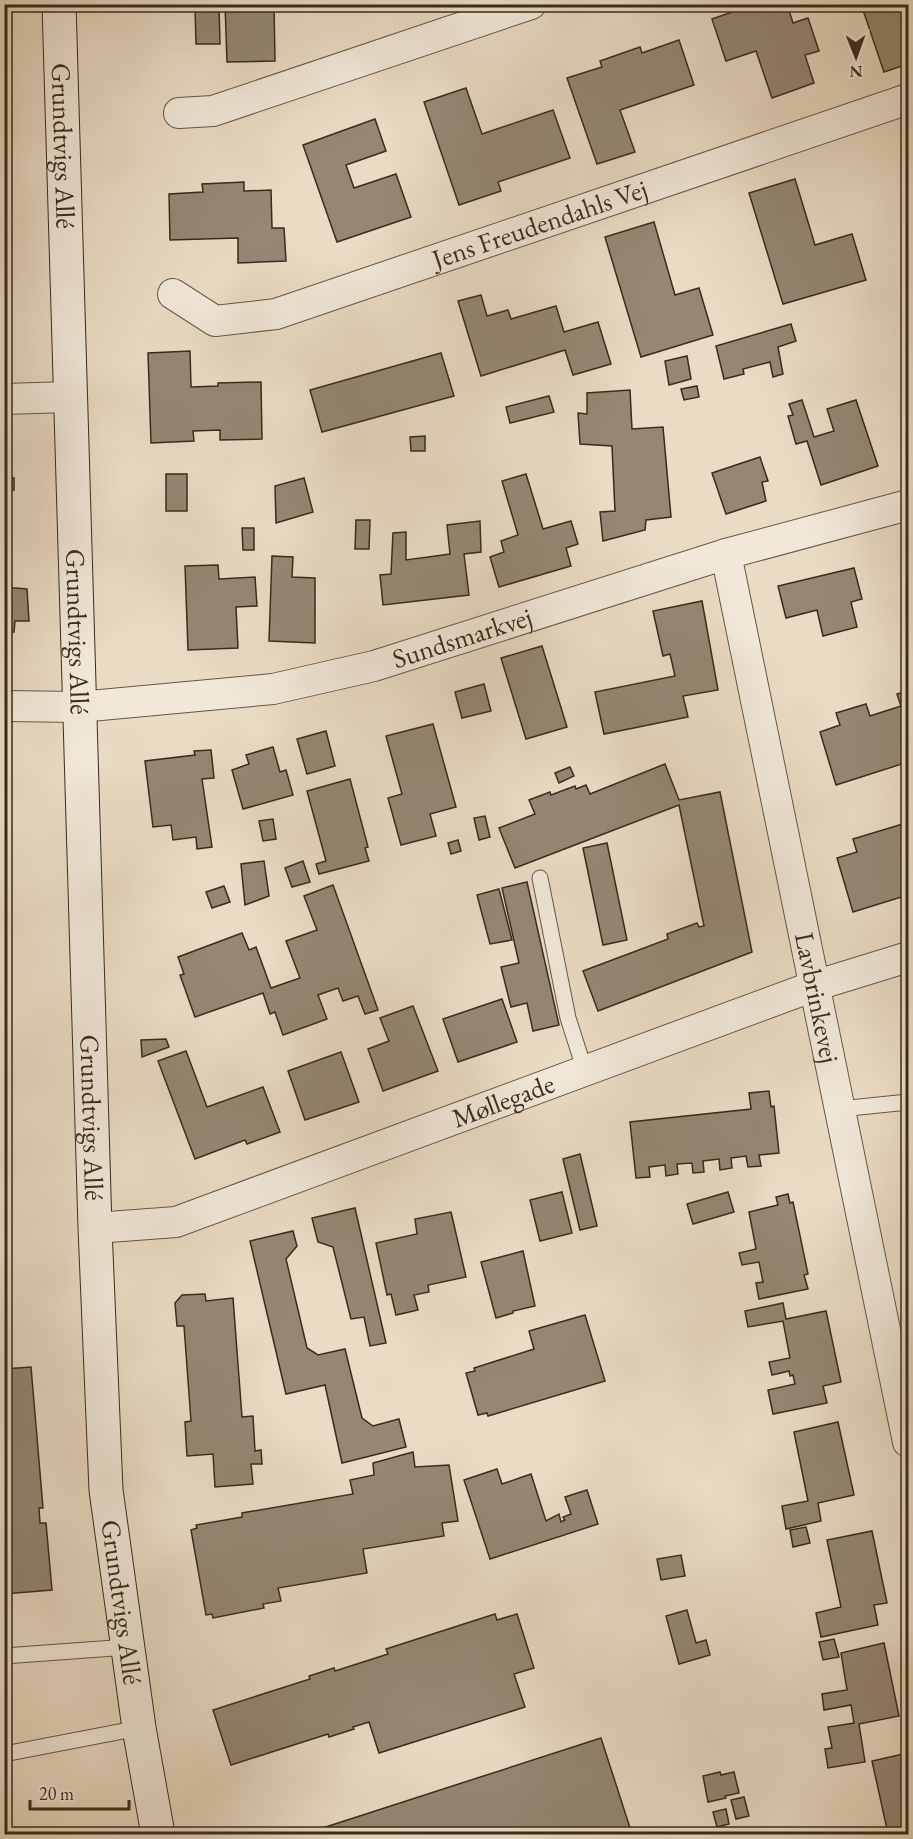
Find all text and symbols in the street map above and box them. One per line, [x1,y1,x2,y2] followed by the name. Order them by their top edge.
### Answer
[826,27,886,87] north arrow
[850,61,863,82] text: N
[44,62,84,229] street label: Grundtvigs Allé
[425,171,652,277] street label: Jens Freudendahls Vej
[58,548,98,715] street label: Grundtvigs Allé
[388,599,536,676] street label: Sundsmarkvej
[787,929,848,1066] street label: Lavbrinkevej
[72,1034,112,1201] street label: Grundtvigs Allé
[447,1066,559,1135] street label: Møllegade
[93,1518,151,1687] street label: Grundtvigs Allé
[30,1773,129,1811] scale bar
[39,1782,74,1805] text: 20 m

